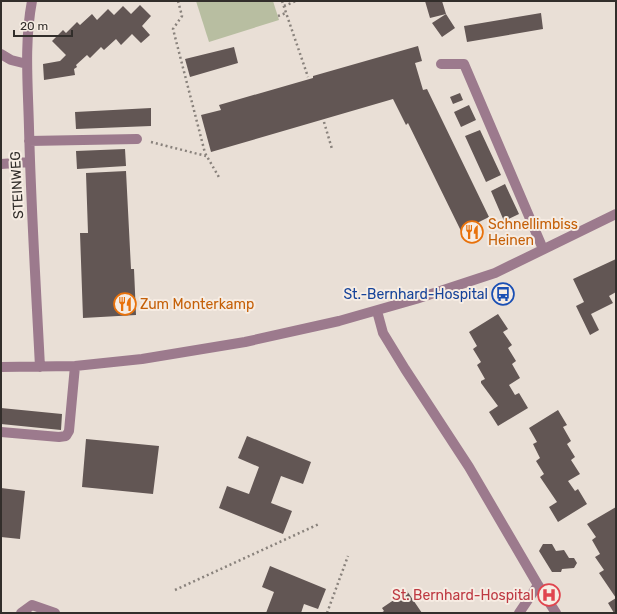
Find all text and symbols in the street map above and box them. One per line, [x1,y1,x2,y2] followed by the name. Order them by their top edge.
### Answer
[14,12,72,38] scale bar
[20,19,48,33] text: 20 m
[7,151,27,219] street label: STEINWEG
[488,216,578,249] place label: Schnellimbiss Heinen
[459,219,485,245] restaurant icon: Schnellimbiss Heinen
[490,281,516,307] bus stop icon: St.-Bernhard-Hospital
[343,286,488,303] place label: St.-Bernhard-Hospital
[112,291,138,317] restaurant icon: Zum Monterkamp
[140,296,254,313] place label: Zum Monterkamp
[536,582,562,608] hospital icon: St. Bernhard-Hospital
[392,587,534,604] place label: St. Bernhard-Hospital

